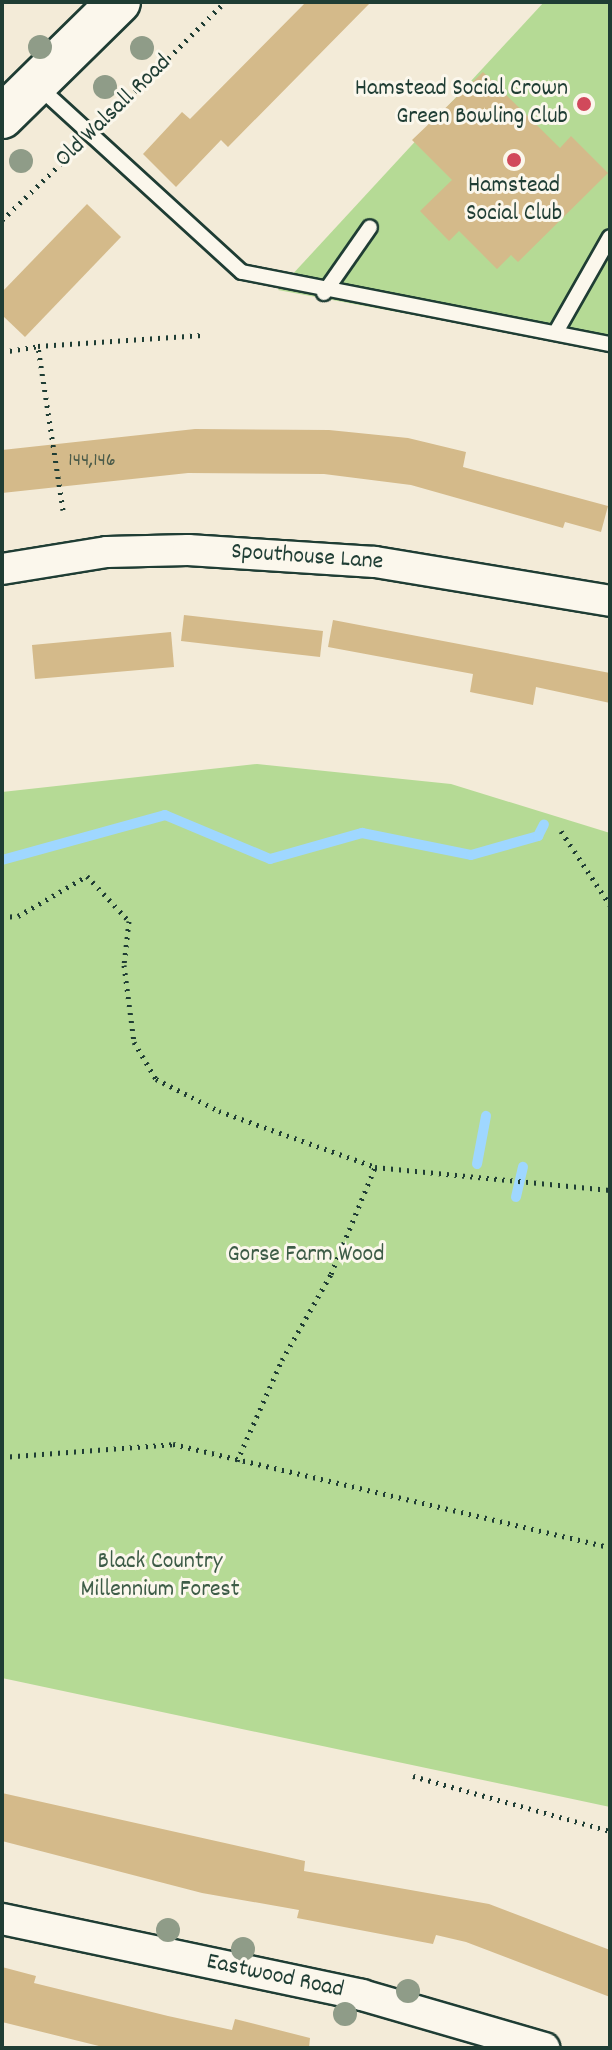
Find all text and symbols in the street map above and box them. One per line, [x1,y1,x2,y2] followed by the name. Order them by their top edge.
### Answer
[50,49,178,175] street label: Old Walsall Road
[355,76,568,132] place label: Hamstead Social Crown Green Bowling Club
[575,95,593,113] marker: Hamstead Social Crown Green Bowling Club
[505,151,523,169] marker: Hamstead Social Club
[466,173,562,229] place label: Hamstead Social Club
[68,449,116,473] house number: 144,146
[230,538,384,578] street label: Spouthouse Lane
[227,1242,385,1270] park label: Gorse Farm Wood
[80,1549,240,1605] park label: Black Country Millennium Forest
[204,1948,346,2006] street label: Eastwood Road

